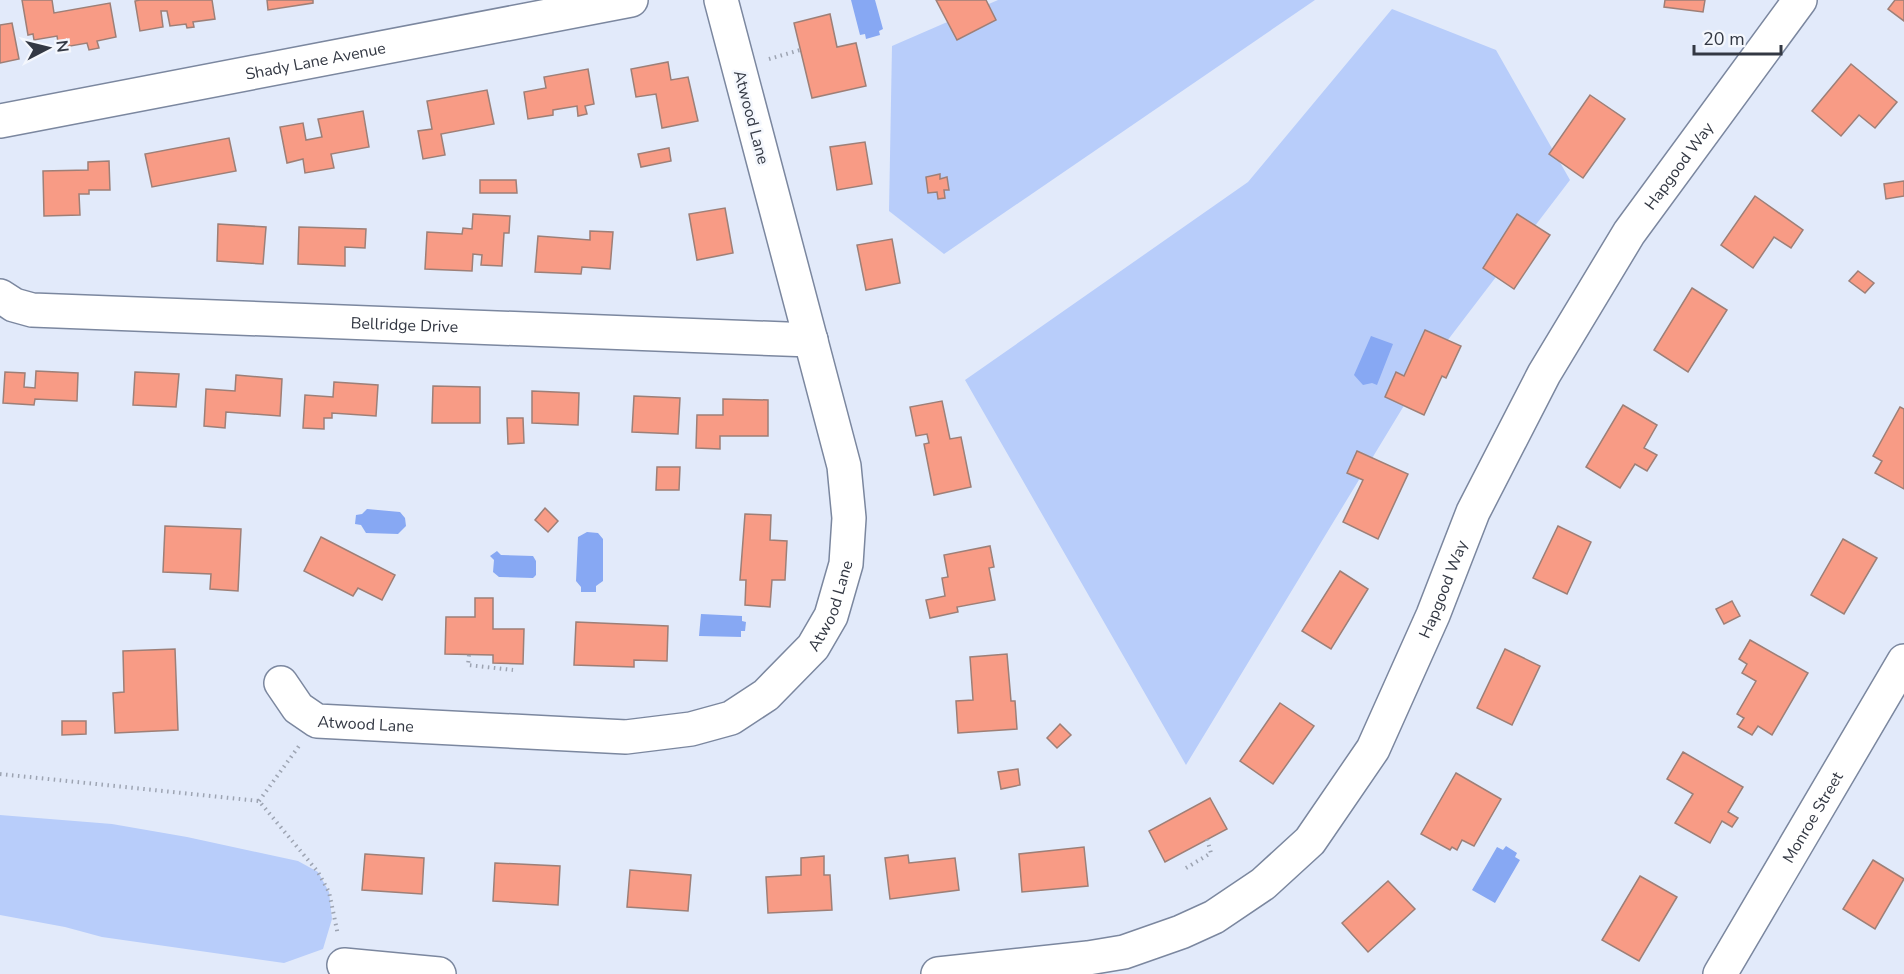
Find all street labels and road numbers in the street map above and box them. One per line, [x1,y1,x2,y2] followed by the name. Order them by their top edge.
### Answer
[243,37,387,86] street label: Shady Lane Avenue
[728,68,774,167] street label: Atwood Lane
[1640,117,1719,215] street label: Hapgood Way
[350,312,459,338] street label: Bellridge Drive
[1414,536,1473,642] street label: Hapgood Way
[803,558,859,656] street label: Atwood Lane
[317,711,414,738] street label: Atwood Lane
[1778,767,1849,867] street label: Monroe Street

